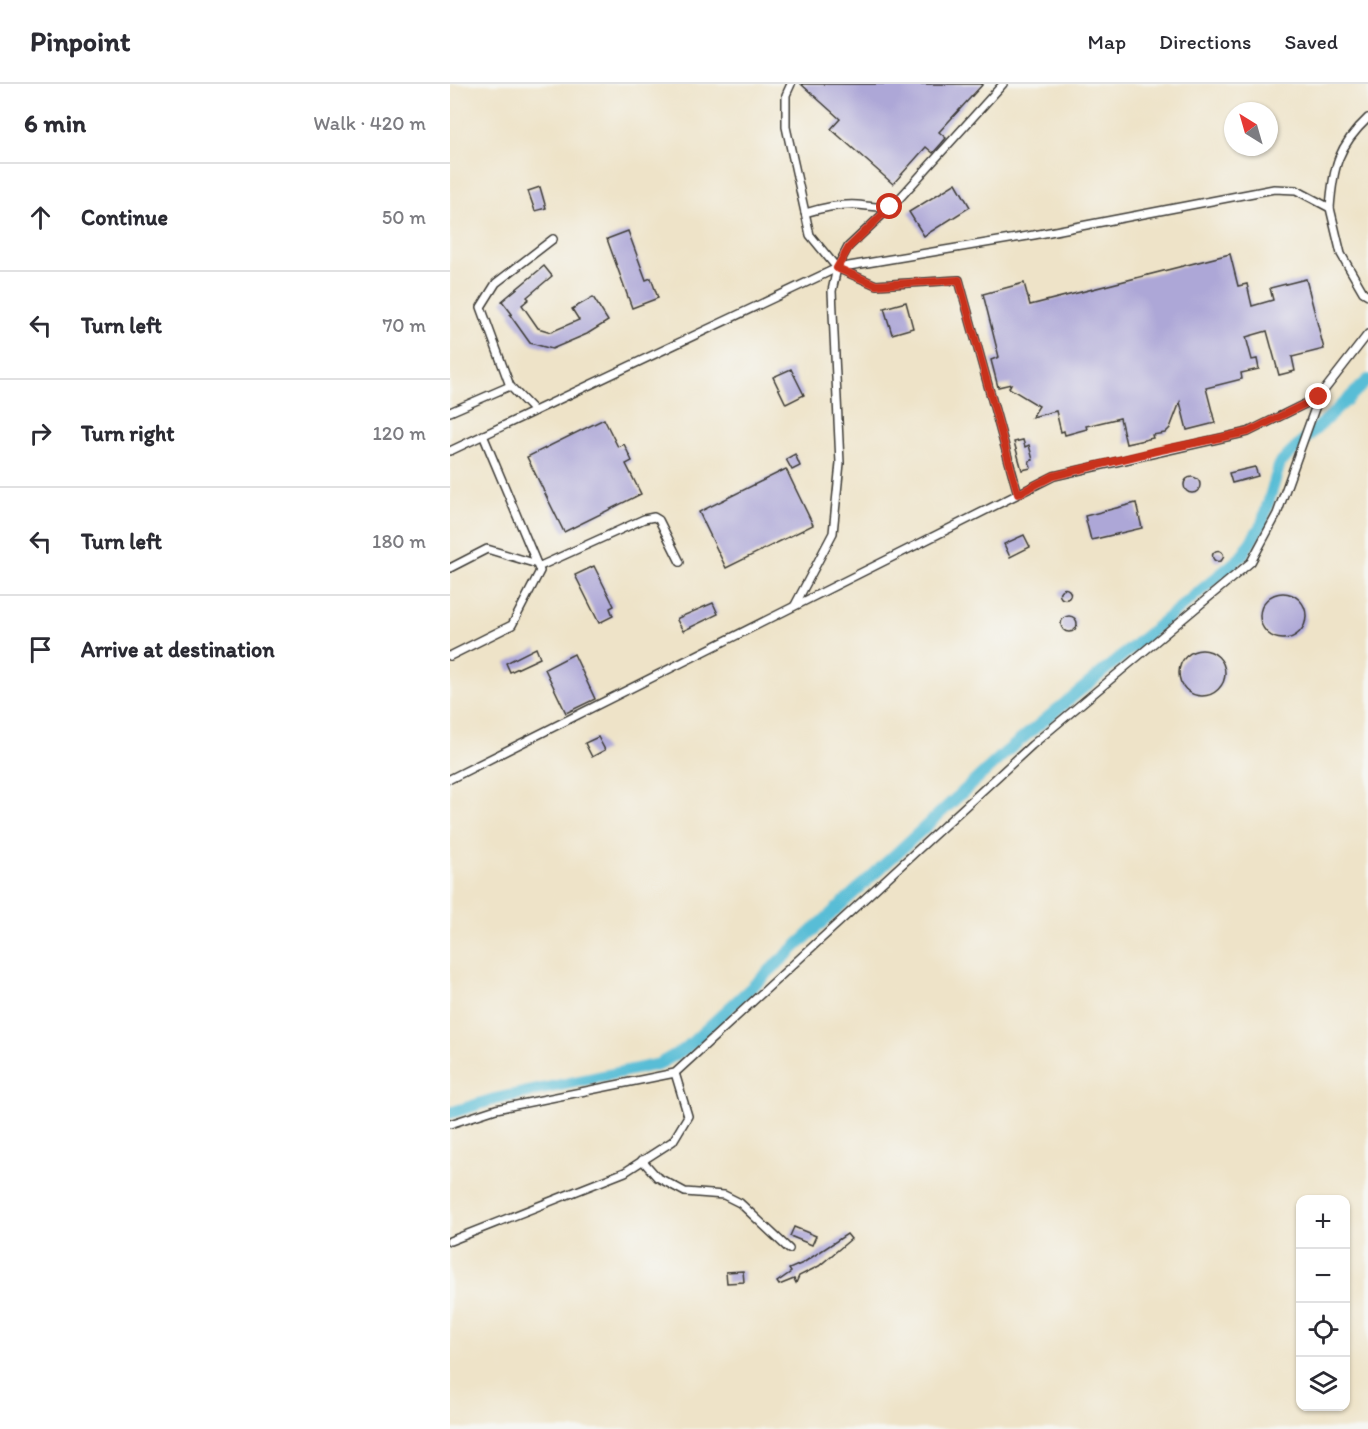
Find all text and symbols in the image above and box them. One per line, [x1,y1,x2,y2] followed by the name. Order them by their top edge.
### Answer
[30,24,131,58] text: Pinpoint
[1088,29,1126,54] text: Map
[1159,29,1251,54] text: Directions
[1284,29,1338,54] text: Saved
[1224,102,1278,156] north arrow
[24,107,86,139] text: 6 min
[313,111,426,135] text: Walk · 420 m
[876,193,902,219] route start
[24,201,57,234] icon: ahead
[81,204,168,231] text: Continue
[382,205,426,229] text: 50 m
[24,309,57,342] icon: left
[81,312,162,339] text: Turn left
[382,313,426,337] text: 70 m
[1305,383,1331,409] route end
[24,417,57,450] icon: right
[81,420,175,447] text: Turn right
[373,421,426,445] text: 120 m
[24,525,57,558] icon: left
[81,528,162,555] text: Turn left
[372,529,426,553] text: 180 m
[24,633,57,666] icon: arrive
[81,636,275,663] text: Arrive at destination
[1296,1195,1350,1411] map controls
[1296,1195,1350,1249] button: +
[1296,1249,1350,1303] button: −
[1296,1303,1350,1357] button: locate
[1296,1357,1350,1411] button: layers

